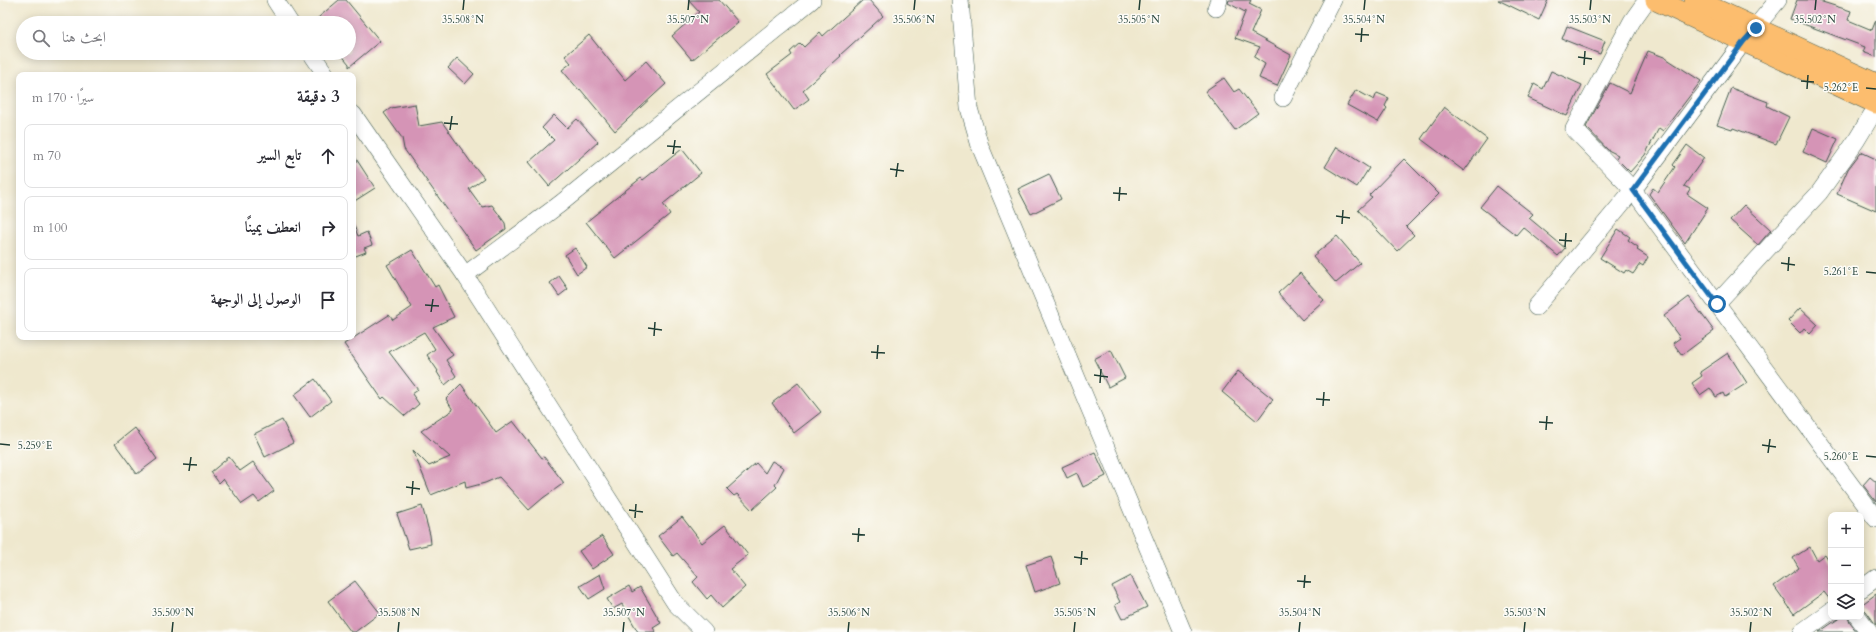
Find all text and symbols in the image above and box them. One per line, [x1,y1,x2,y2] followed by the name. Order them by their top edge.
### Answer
[442,13,484,27] text: 35.508°N
[667,13,709,27] text: 35.507°N
[893,13,935,27] text: 35.506°N
[1118,13,1160,27] text: 35.505°N
[1343,13,1385,27] text: 35.504°N
[1569,13,1611,27] text: 35.503°N
[1794,13,1836,27] text: 35.502°N
[16,16,356,60] search box
[1747,19,1765,37] route end
[30,27,52,49] icon: search
[62,27,106,47] text: ابحث هنا
[1824,81,1858,95] text: 5.262°E
[297,85,340,108] text: 3 دقيقة
[32,89,94,107] text: سيرًا · 170 m
[258,145,301,165] text: تابع السير
[317,145,339,167] icon: ahead
[33,147,61,165] text: 70 m
[245,217,301,237] text: انعطف يمينًا
[317,217,339,239] icon: right
[33,219,67,237] text: 100 m
[1824,265,1858,279] text: 5.261°E
[211,289,301,309] text: الوصول إلى الوجهة
[317,289,339,311] icon: arrive
[1708,295,1726,313] route start
[18,439,52,453] text: 5.259°E
[1824,450,1858,464] text: 5.260°E
[1828,512,1864,620] map controls
[1828,512,1864,548] button: +
[1828,548,1864,584] button: −
[1828,584,1864,620] button: layers
[152,606,194,620] text: 35.509°N
[378,606,420,620] text: 35.508°N
[603,606,645,620] text: 35.507°N
[828,606,870,620] text: 35.506°N
[1054,606,1096,620] text: 35.505°N
[1279,606,1321,620] text: 35.504°N
[1504,606,1546,620] text: 35.503°N
[1730,606,1772,620] text: 35.502°N

